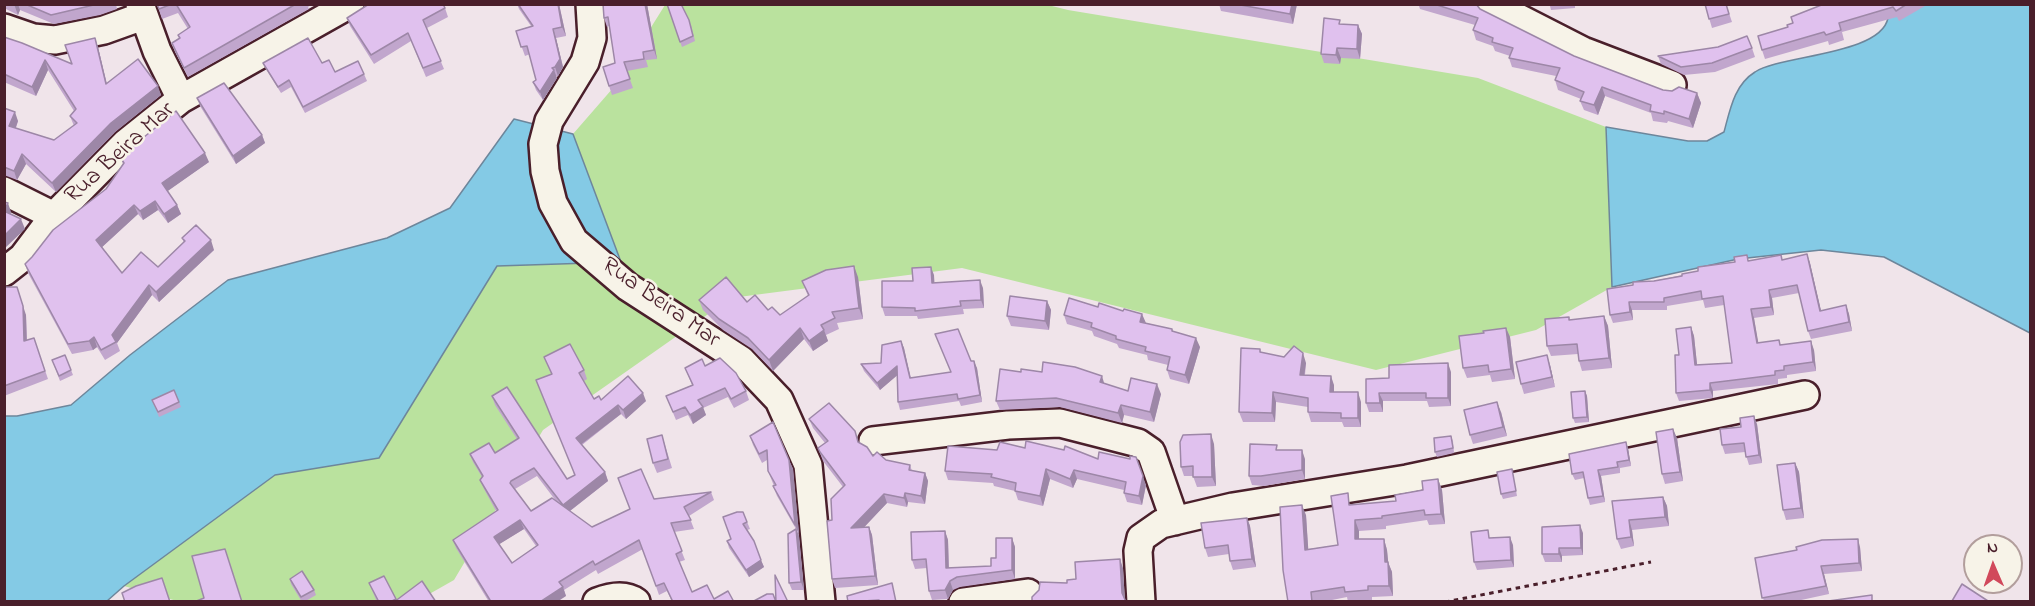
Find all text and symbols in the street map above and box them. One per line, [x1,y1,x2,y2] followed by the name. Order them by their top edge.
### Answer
[60,97,182,211] street label: Rua Beira Mar
[595,252,725,356] street label: Rua Beira Mar
[1963,534,2023,594] north arrow
[1987,536,1998,560] text: N

